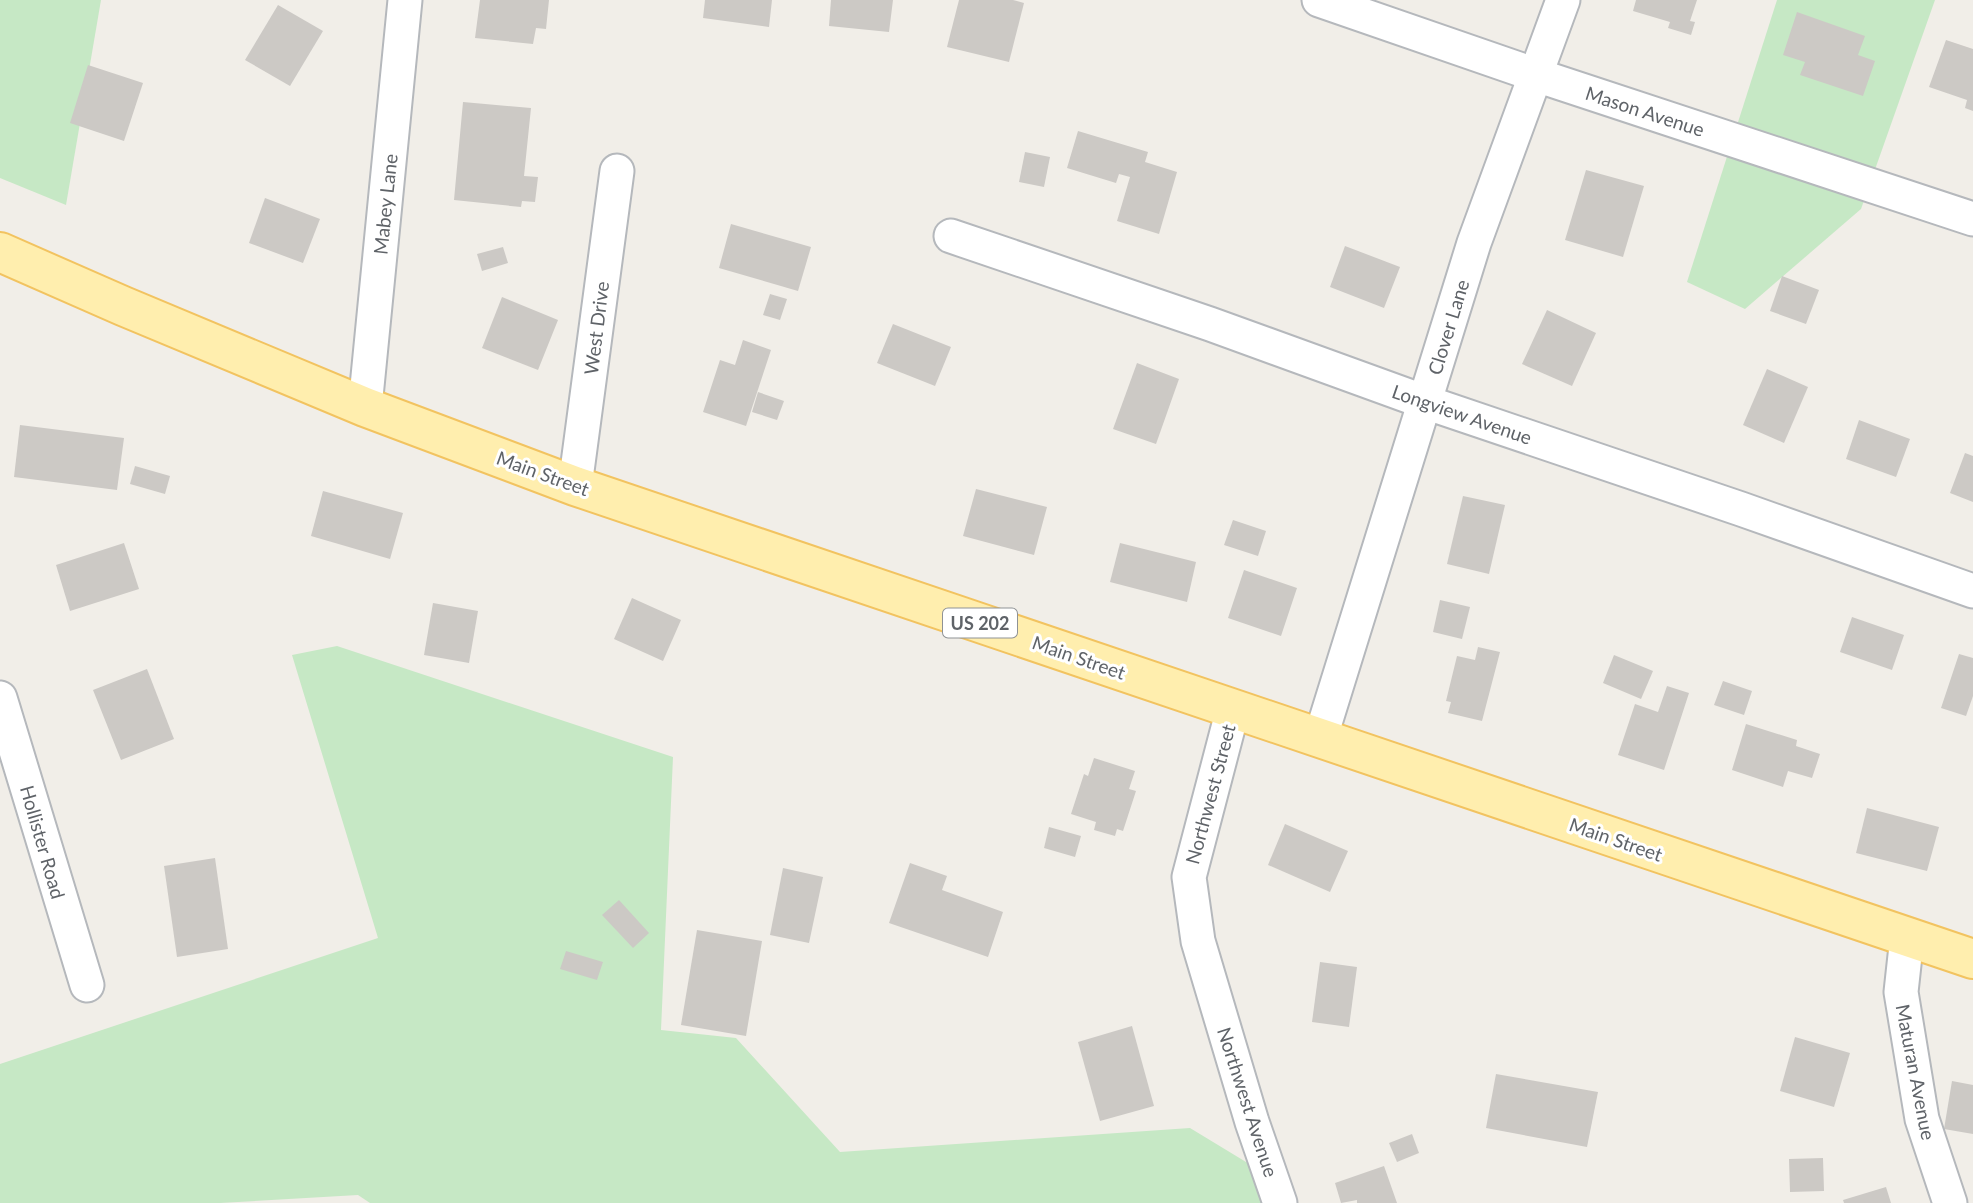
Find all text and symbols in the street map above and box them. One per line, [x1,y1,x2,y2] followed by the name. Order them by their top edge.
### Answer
[1583,81,1707,141] street label: Mason Avenue
[368,152,402,256] street label: Mabey Lane
[1423,277,1473,377] street label: Clover Lane
[579,280,613,376] street label: West Drive
[1389,379,1535,449] street label: Longview Avenue
[494,446,593,500] street label: Main Street
[943,608,1017,638] road number: US 202
[1029,630,1129,684] street label: Main Street
[1180,721,1240,867] street label: Northwest Street
[16,783,70,901] street label: Hollister Road
[1566,812,1666,866] street label: Main Street
[1892,1002,1940,1142] street label: Maturan Avenue
[1213,1024,1283,1180] street label: Northwest Avenue

